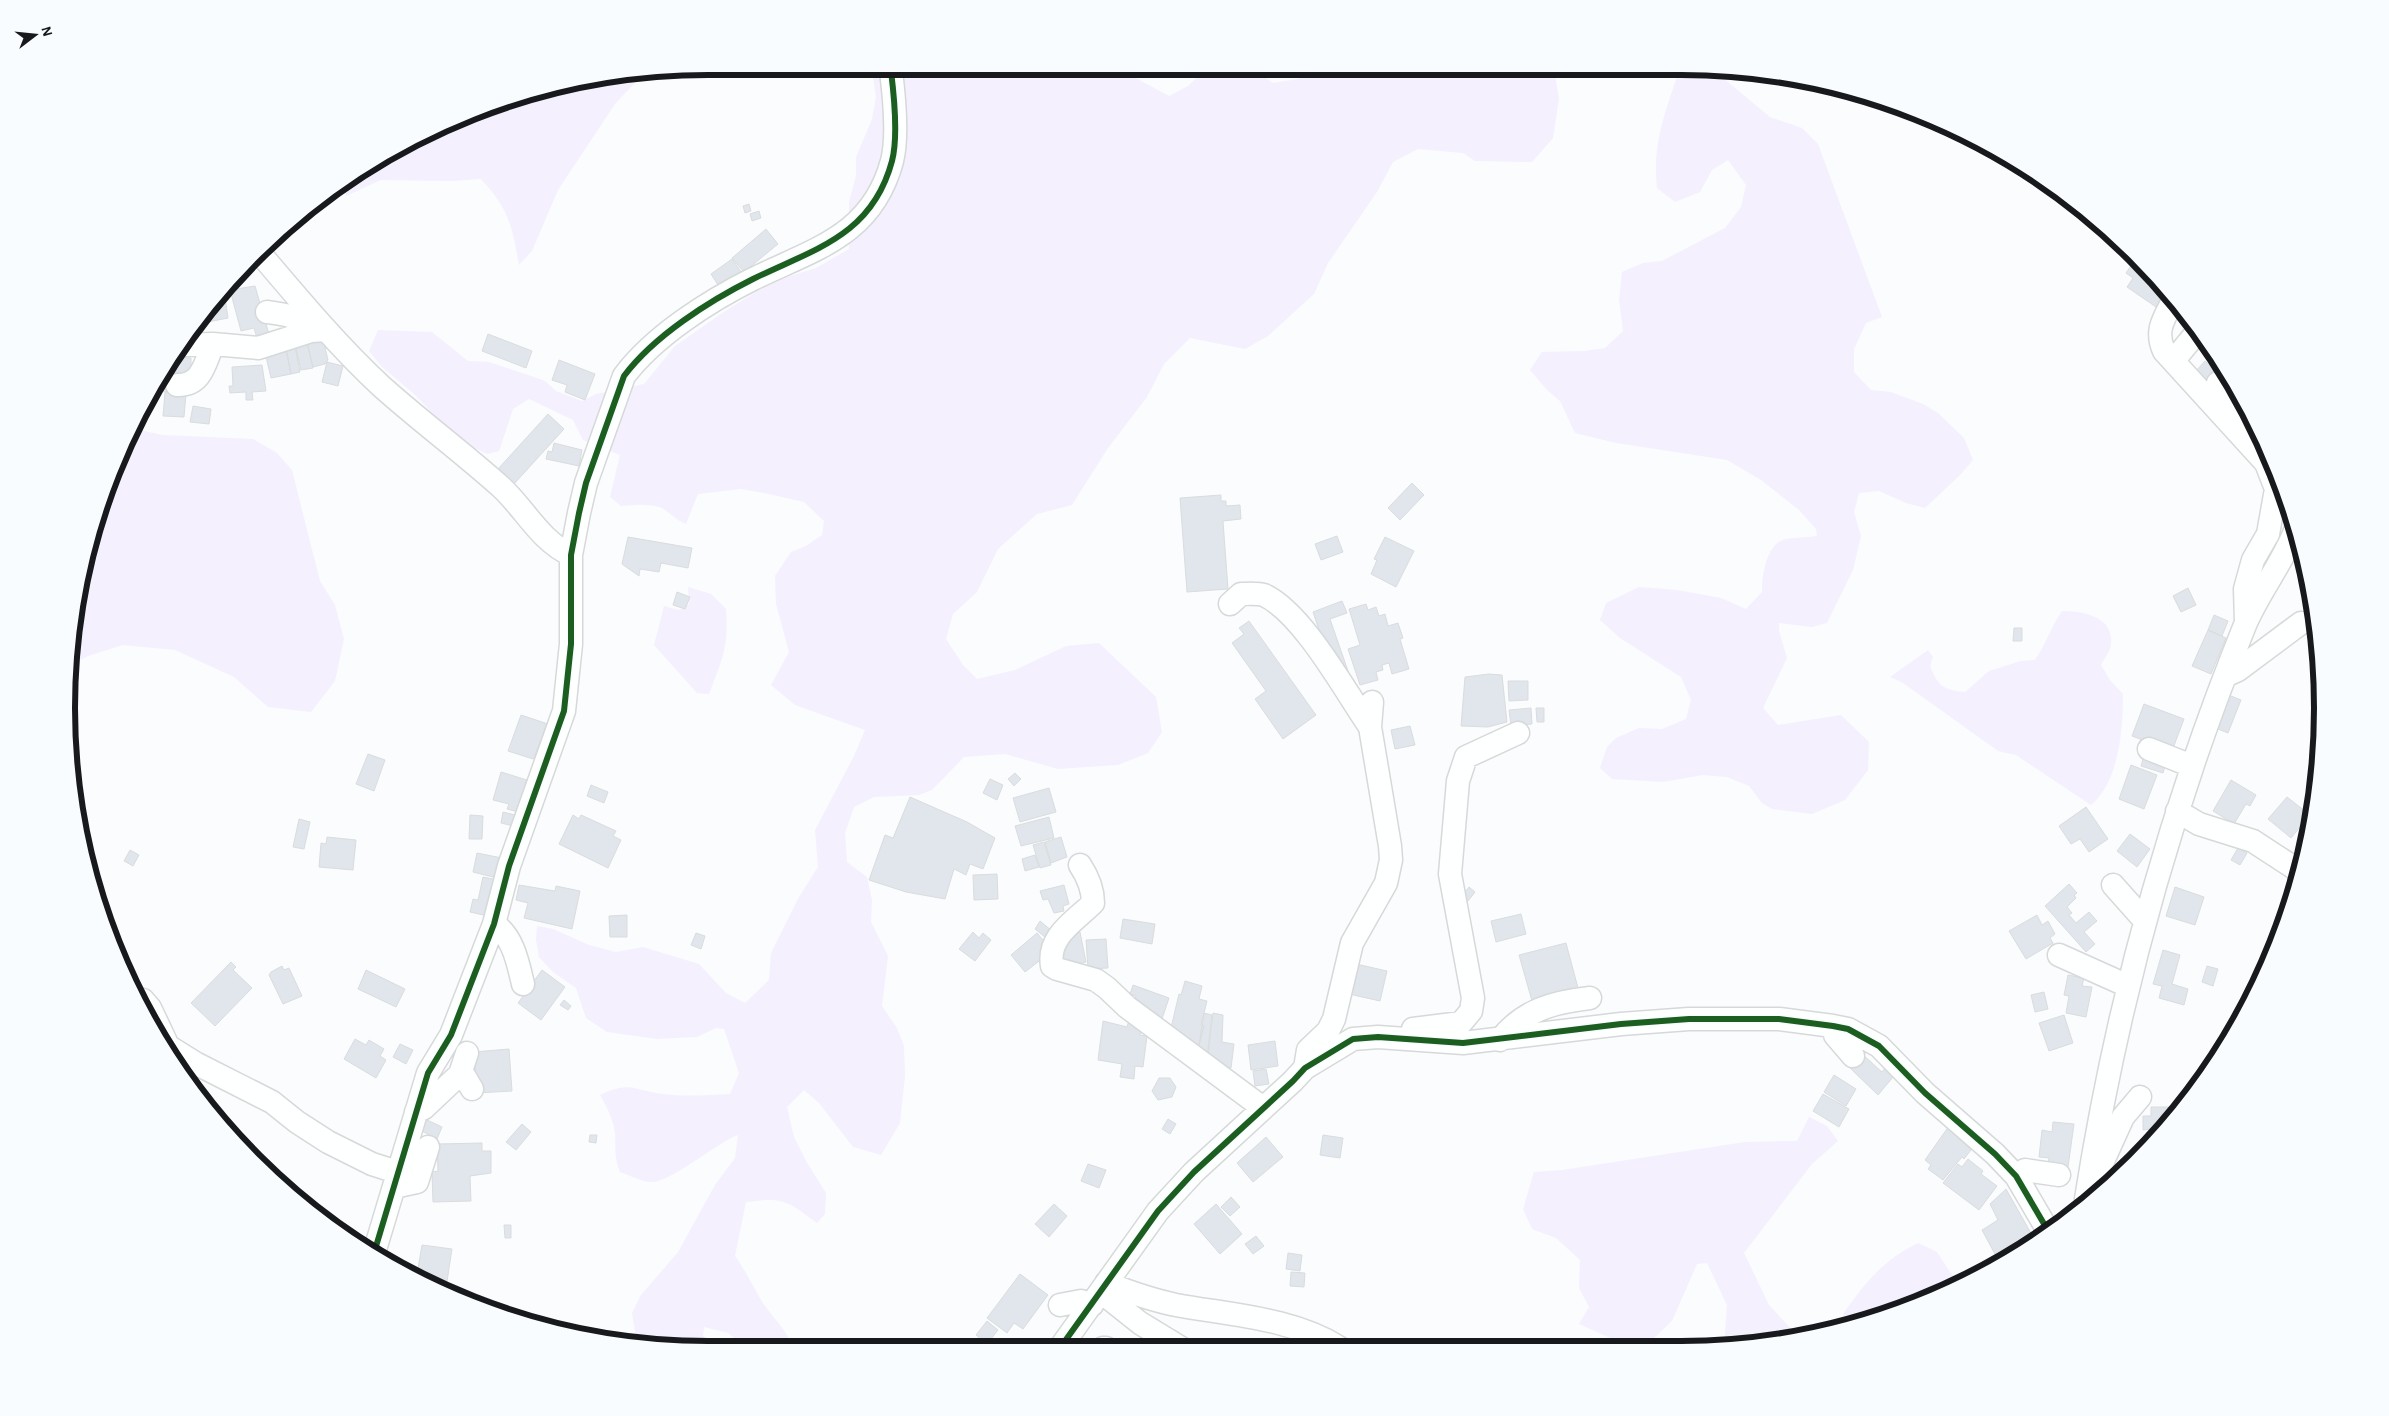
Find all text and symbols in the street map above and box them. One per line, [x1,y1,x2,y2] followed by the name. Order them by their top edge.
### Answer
[10,10,60,60] north arrow
[38,25,55,38] text: N

